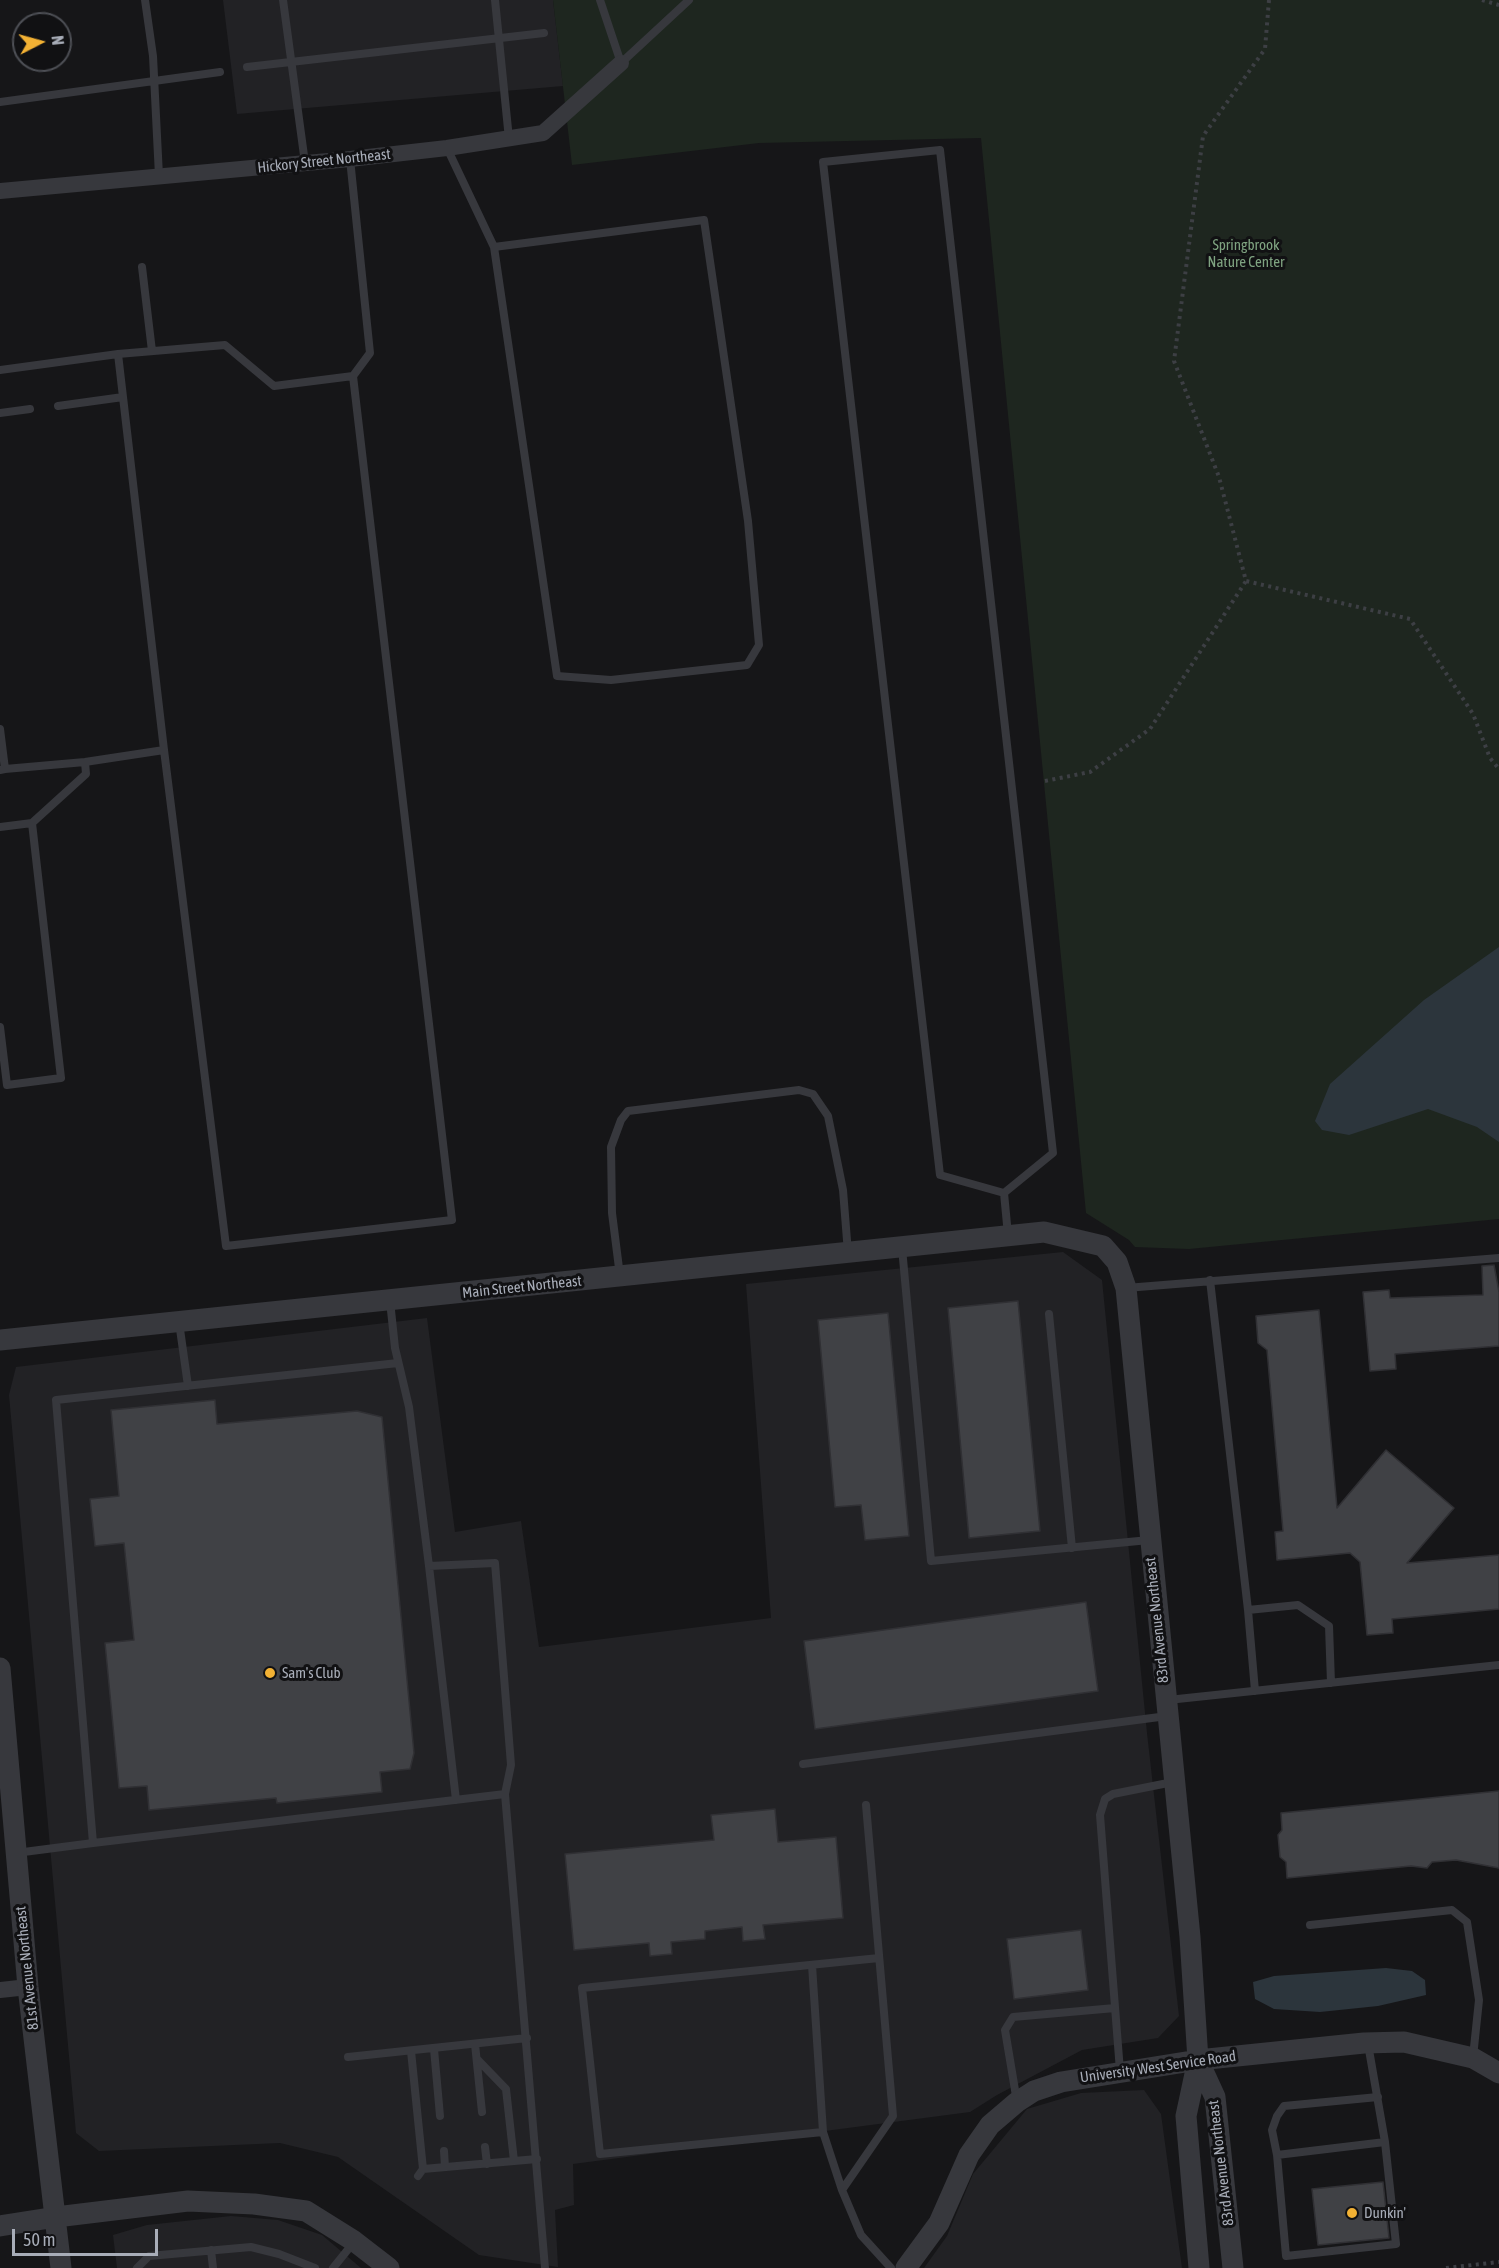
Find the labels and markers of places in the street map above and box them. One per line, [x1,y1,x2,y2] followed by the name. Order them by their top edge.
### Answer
[282,1664,341,1682] place label: Sam's Club
[263,1666,277,1680] marker: Sam's Club
[1364,2204,1406,2222] place label: Dunkin'
[1345,2206,1359,2220] marker: Dunkin'

